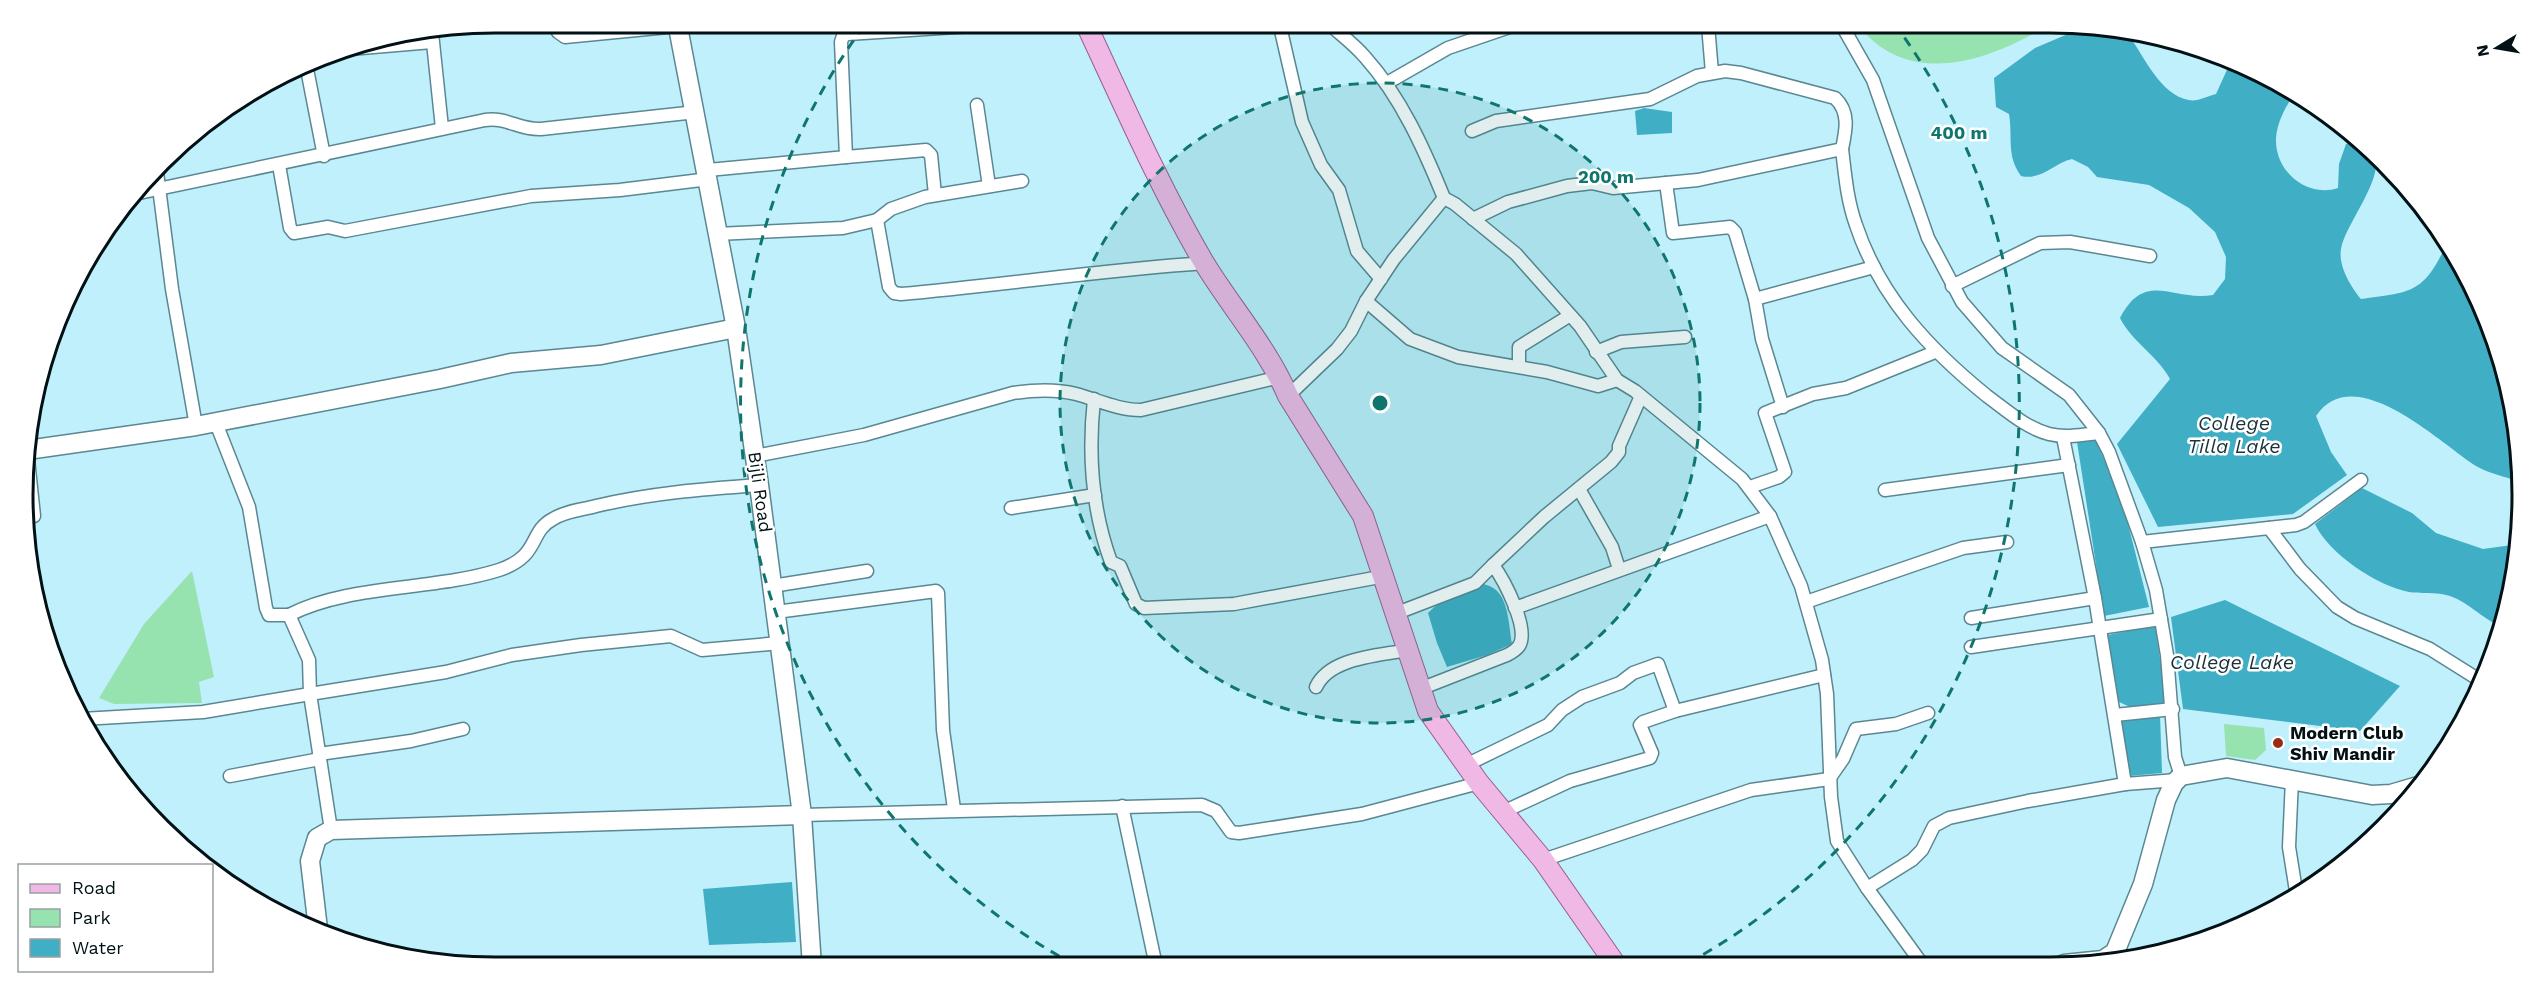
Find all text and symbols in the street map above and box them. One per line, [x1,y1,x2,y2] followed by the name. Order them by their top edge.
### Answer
[2467,18,2527,78] north arrow
[2472,43,2493,58] text: N
[1931,122,1987,143] text: 400 m
[1578,166,1634,187] text: 200 m
[1370,393,1390,413] centre of rings
[2187,411,2281,458] water label: College Tilla Lake
[744,450,777,534] street label: Bijli Road
[2170,650,2294,674] water label: College Lake
[2290,722,2403,764] place label: Modern Club Shiv Mandir
[2271,736,2285,750] marker: Modern Club Shiv Mandir
[18,864,213,972] legend
[72,877,116,898] text: Road
[72,907,111,928] text: Park
[72,937,124,958] text: Water

